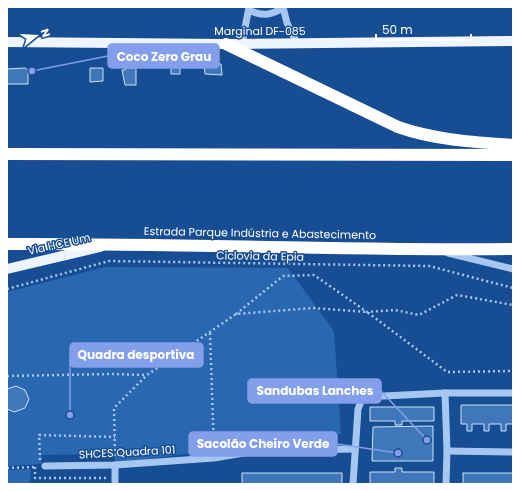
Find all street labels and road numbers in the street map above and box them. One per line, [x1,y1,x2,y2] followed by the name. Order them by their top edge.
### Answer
[214,23,306,39] street label: Marginal DF-085
[144,223,376,243] street label: Estrada Parque Indústria e Abastecimento
[26,229,92,259] street label: Via HCE Um
[216,247,304,265] street label: Ciclovia da Epia
[78,441,176,463] street label: SHCES Quadra 101

